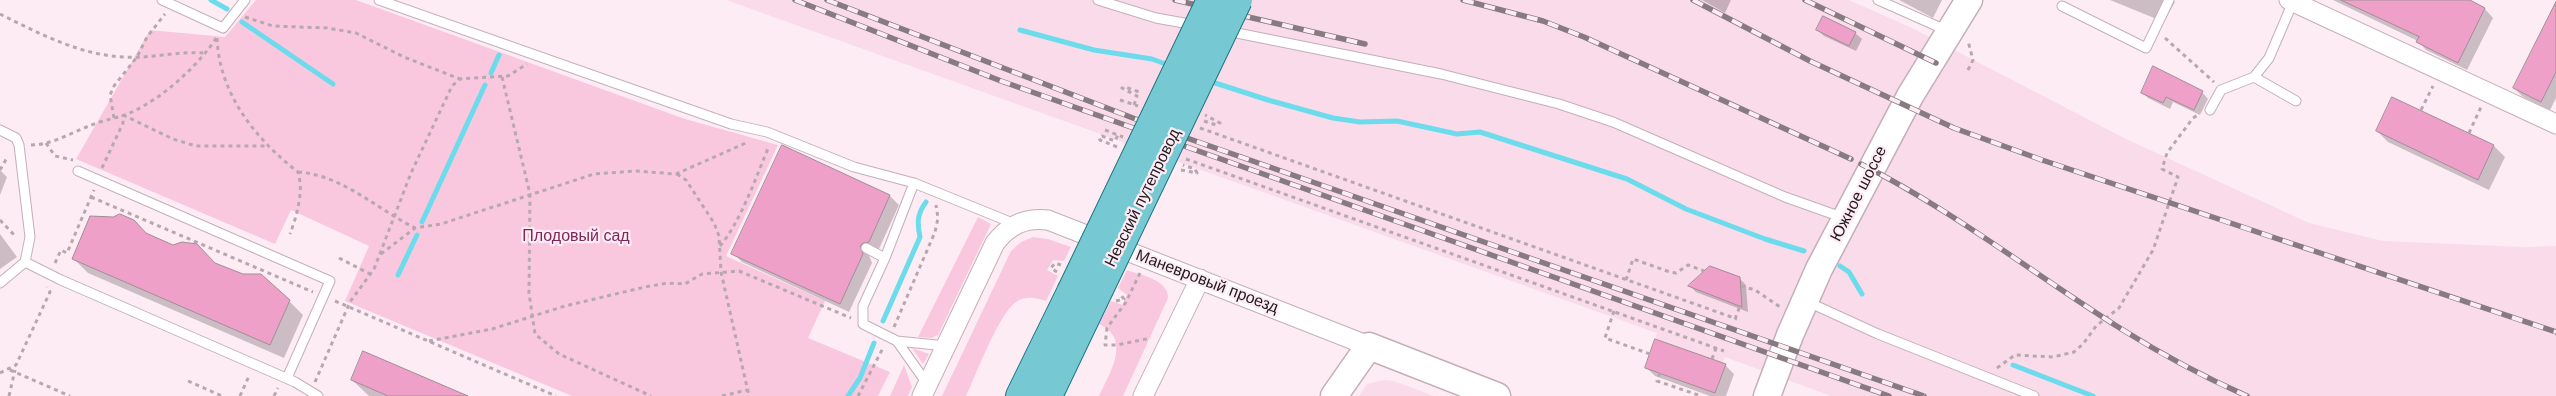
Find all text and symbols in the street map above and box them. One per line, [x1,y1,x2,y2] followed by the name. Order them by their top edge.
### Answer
[1101,126,1185,270] street label: Невский путепровод
[1827,143,1891,245] street label: Южное шоссе
[522,227,630,247] park label: Плодовый сад
[1133,246,1281,318] street label: Маневровый проезд

